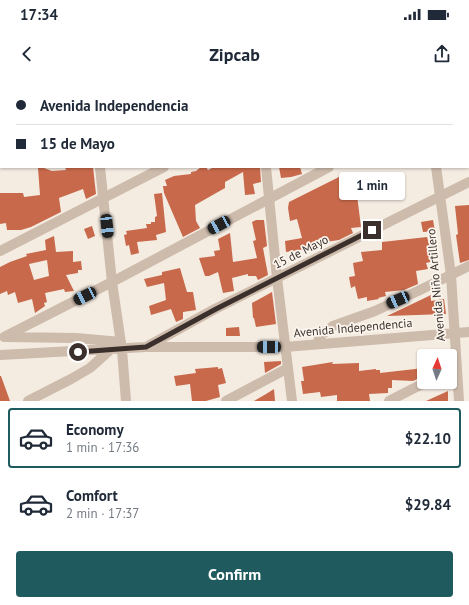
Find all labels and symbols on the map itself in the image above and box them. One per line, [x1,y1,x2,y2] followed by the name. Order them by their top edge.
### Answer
[339,172,405,200] callout: 1 min
[100,213,114,239] car
[206,214,232,236] car
[363,221,381,239] route end
[423,228,448,342] street label: Avenida Niño Artillero
[271,231,331,272] street label: 15 de Mayo
[72,285,98,307] car
[385,290,411,310] car
[293,315,413,340] street label: Avenida Independencia
[257,341,281,353] car
[69,343,87,361] route start
[417,349,457,389] north arrow

